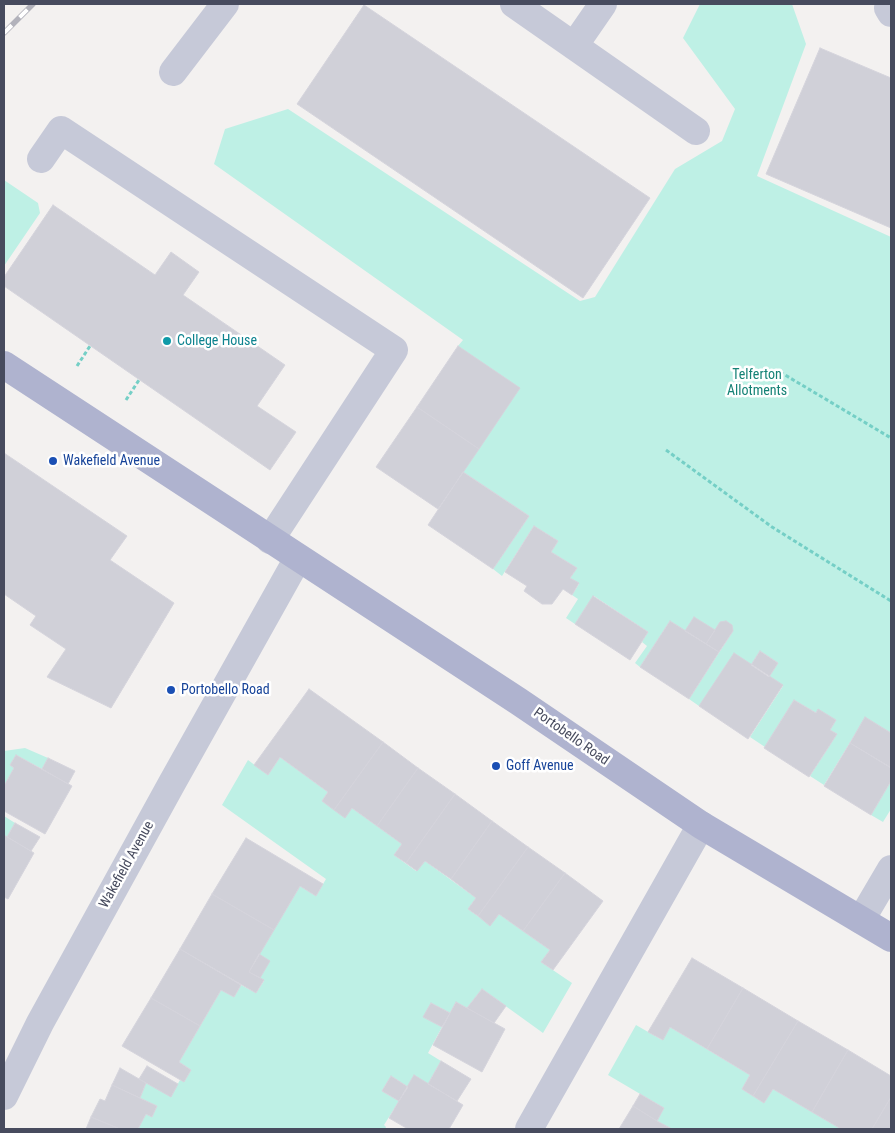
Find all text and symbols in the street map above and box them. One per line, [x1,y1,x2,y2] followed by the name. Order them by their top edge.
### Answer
[177,333,257,349] place label: College House
[161,335,173,347] marker: College House
[727,367,787,400] park label: Telferton Allotments
[63,453,160,469] place label: Wakefield Avenue
[47,455,59,467] marker: Wakefield Avenue
[181,682,270,698] place label: Portobello Road
[165,684,177,696] marker: Portobello Road
[530,705,612,769] street label: Portobello Road
[506,758,574,774] place label: Goff Avenue
[490,760,502,772] marker: Goff Avenue
[96,819,158,911] street label: Wakefield Avenue

